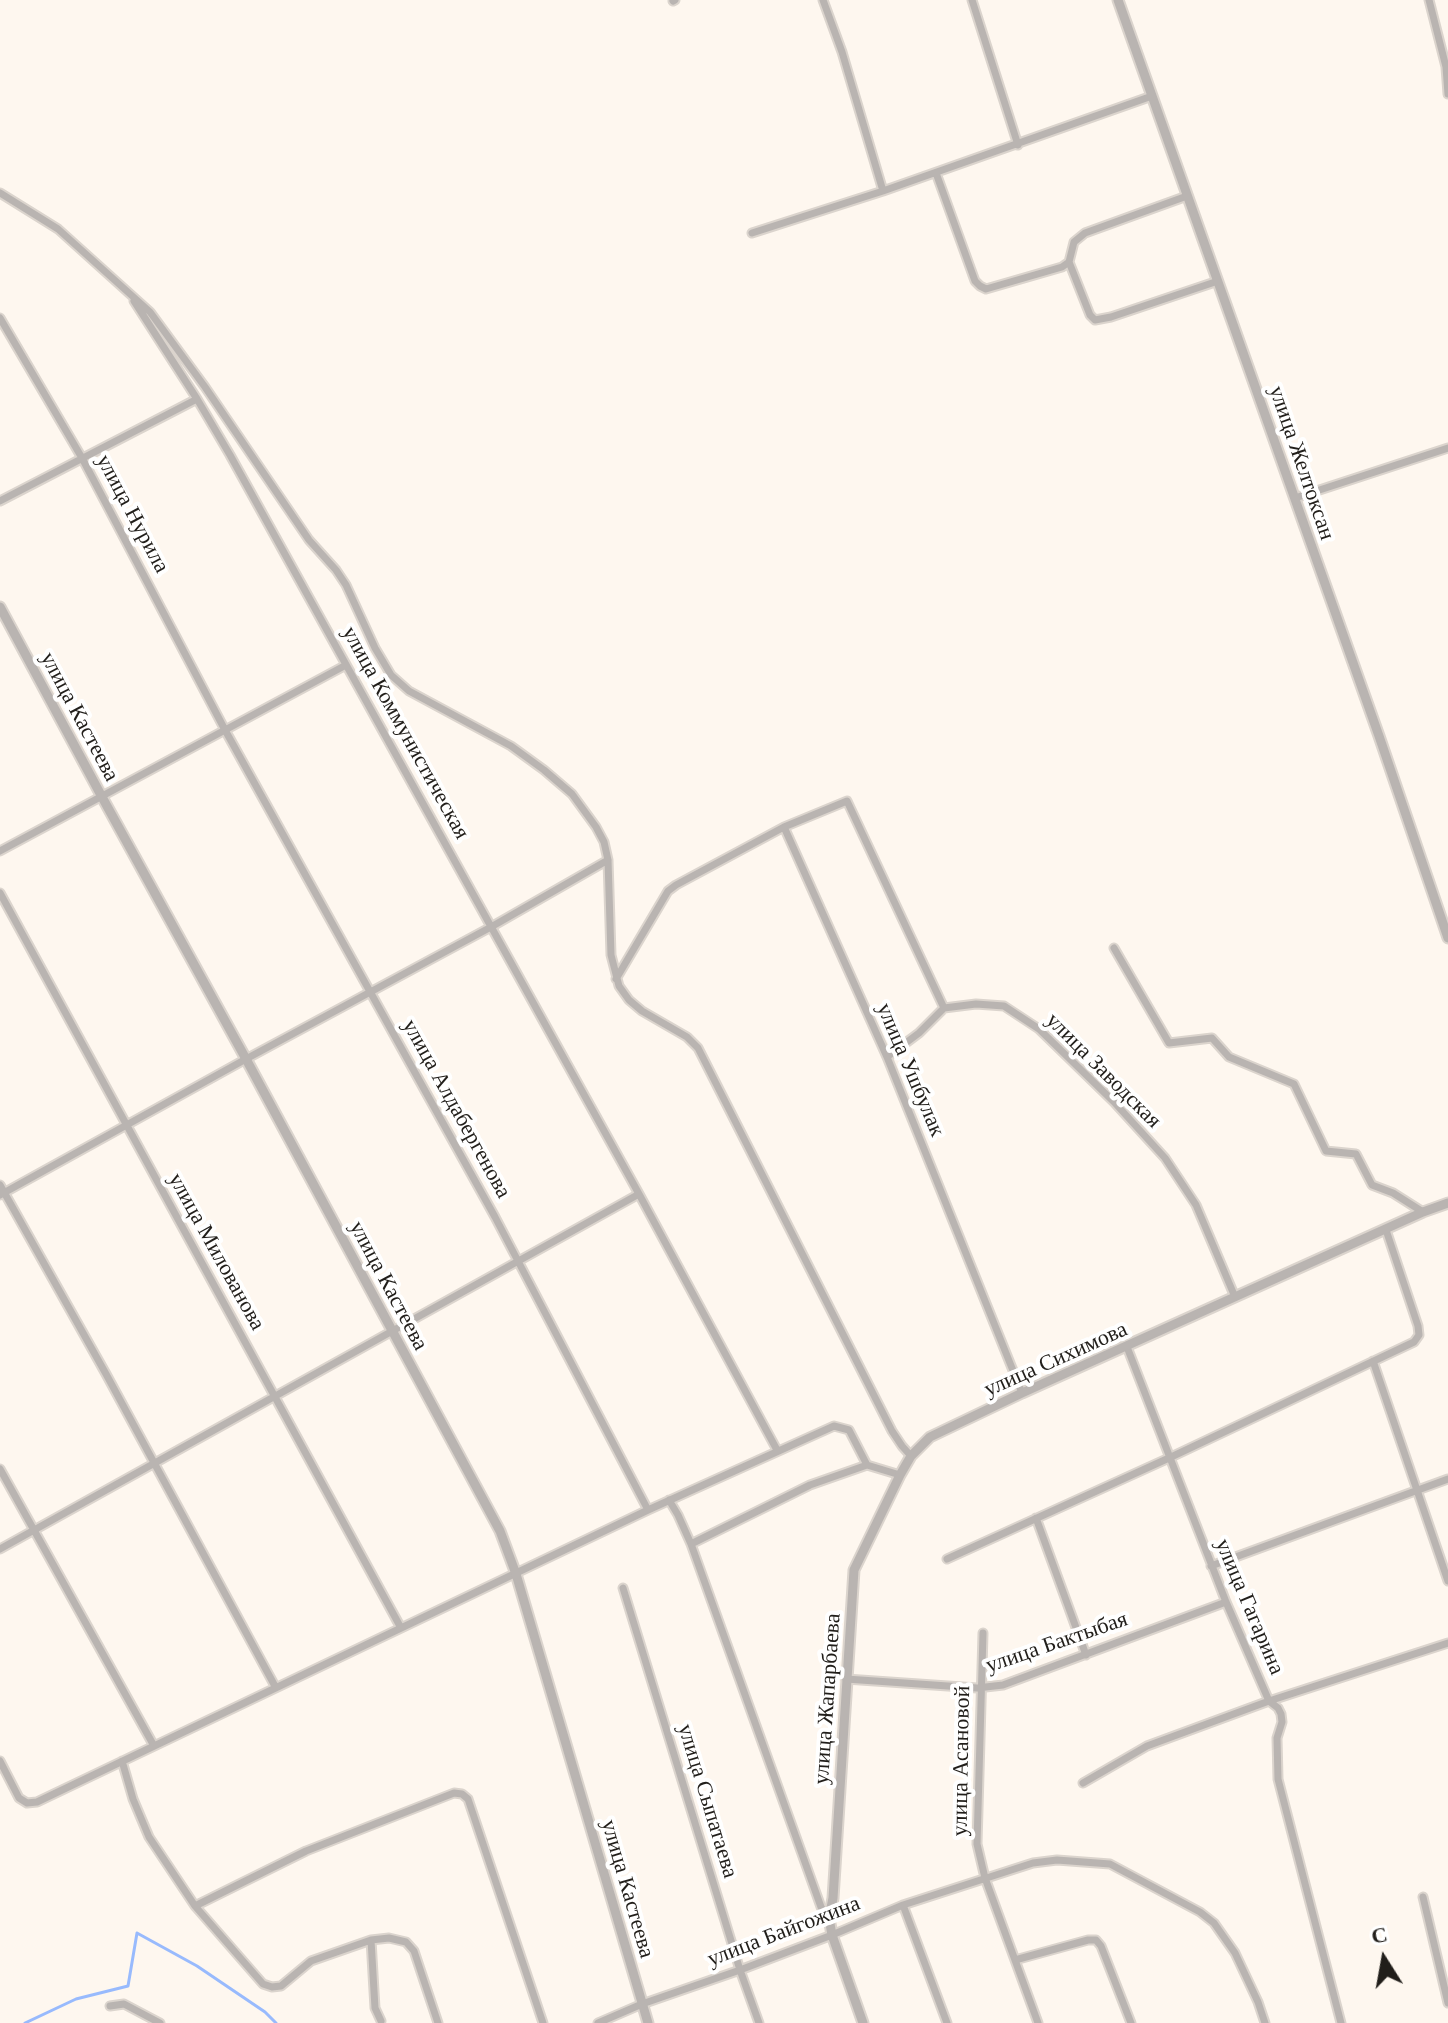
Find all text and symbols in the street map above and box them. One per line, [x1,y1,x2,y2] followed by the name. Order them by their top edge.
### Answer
[1262,382,1340,544] street label: улица Желтоксан
[90,450,174,578] street label: улица Нурила
[336,622,474,844] street label: улица Коммунистическая
[34,648,124,786] street label: улица Кастеева
[870,999,950,1141] street label: улица Ушбулак
[1040,1008,1166,1134] street label: улица Заводская
[396,1015,516,1203] street label: улица Алдабергенова
[162,1169,270,1335] street label: улица Милованова
[343,1217,433,1355] street label: улица Кастеева
[980,1317,1132,1403] street label: улица Сихимова
[1209,1535,1289,1679] street label: улица Гагарина
[983,1606,1131,1680] street label: улица Бактыбая
[809,1612,847,1786] street label: улица Жапарбаева
[947,1685,977,1837] street label: улица Асановой
[671,1721,743,1881] street label: улица Сыпатаева
[595,1817,659,1961] street label: улица Кастеева
[704,1891,864,1973] street label: улица Байгожина
[1344,1919,1424,1999] north arrow
[1369,1921,1390,1949] text: С

